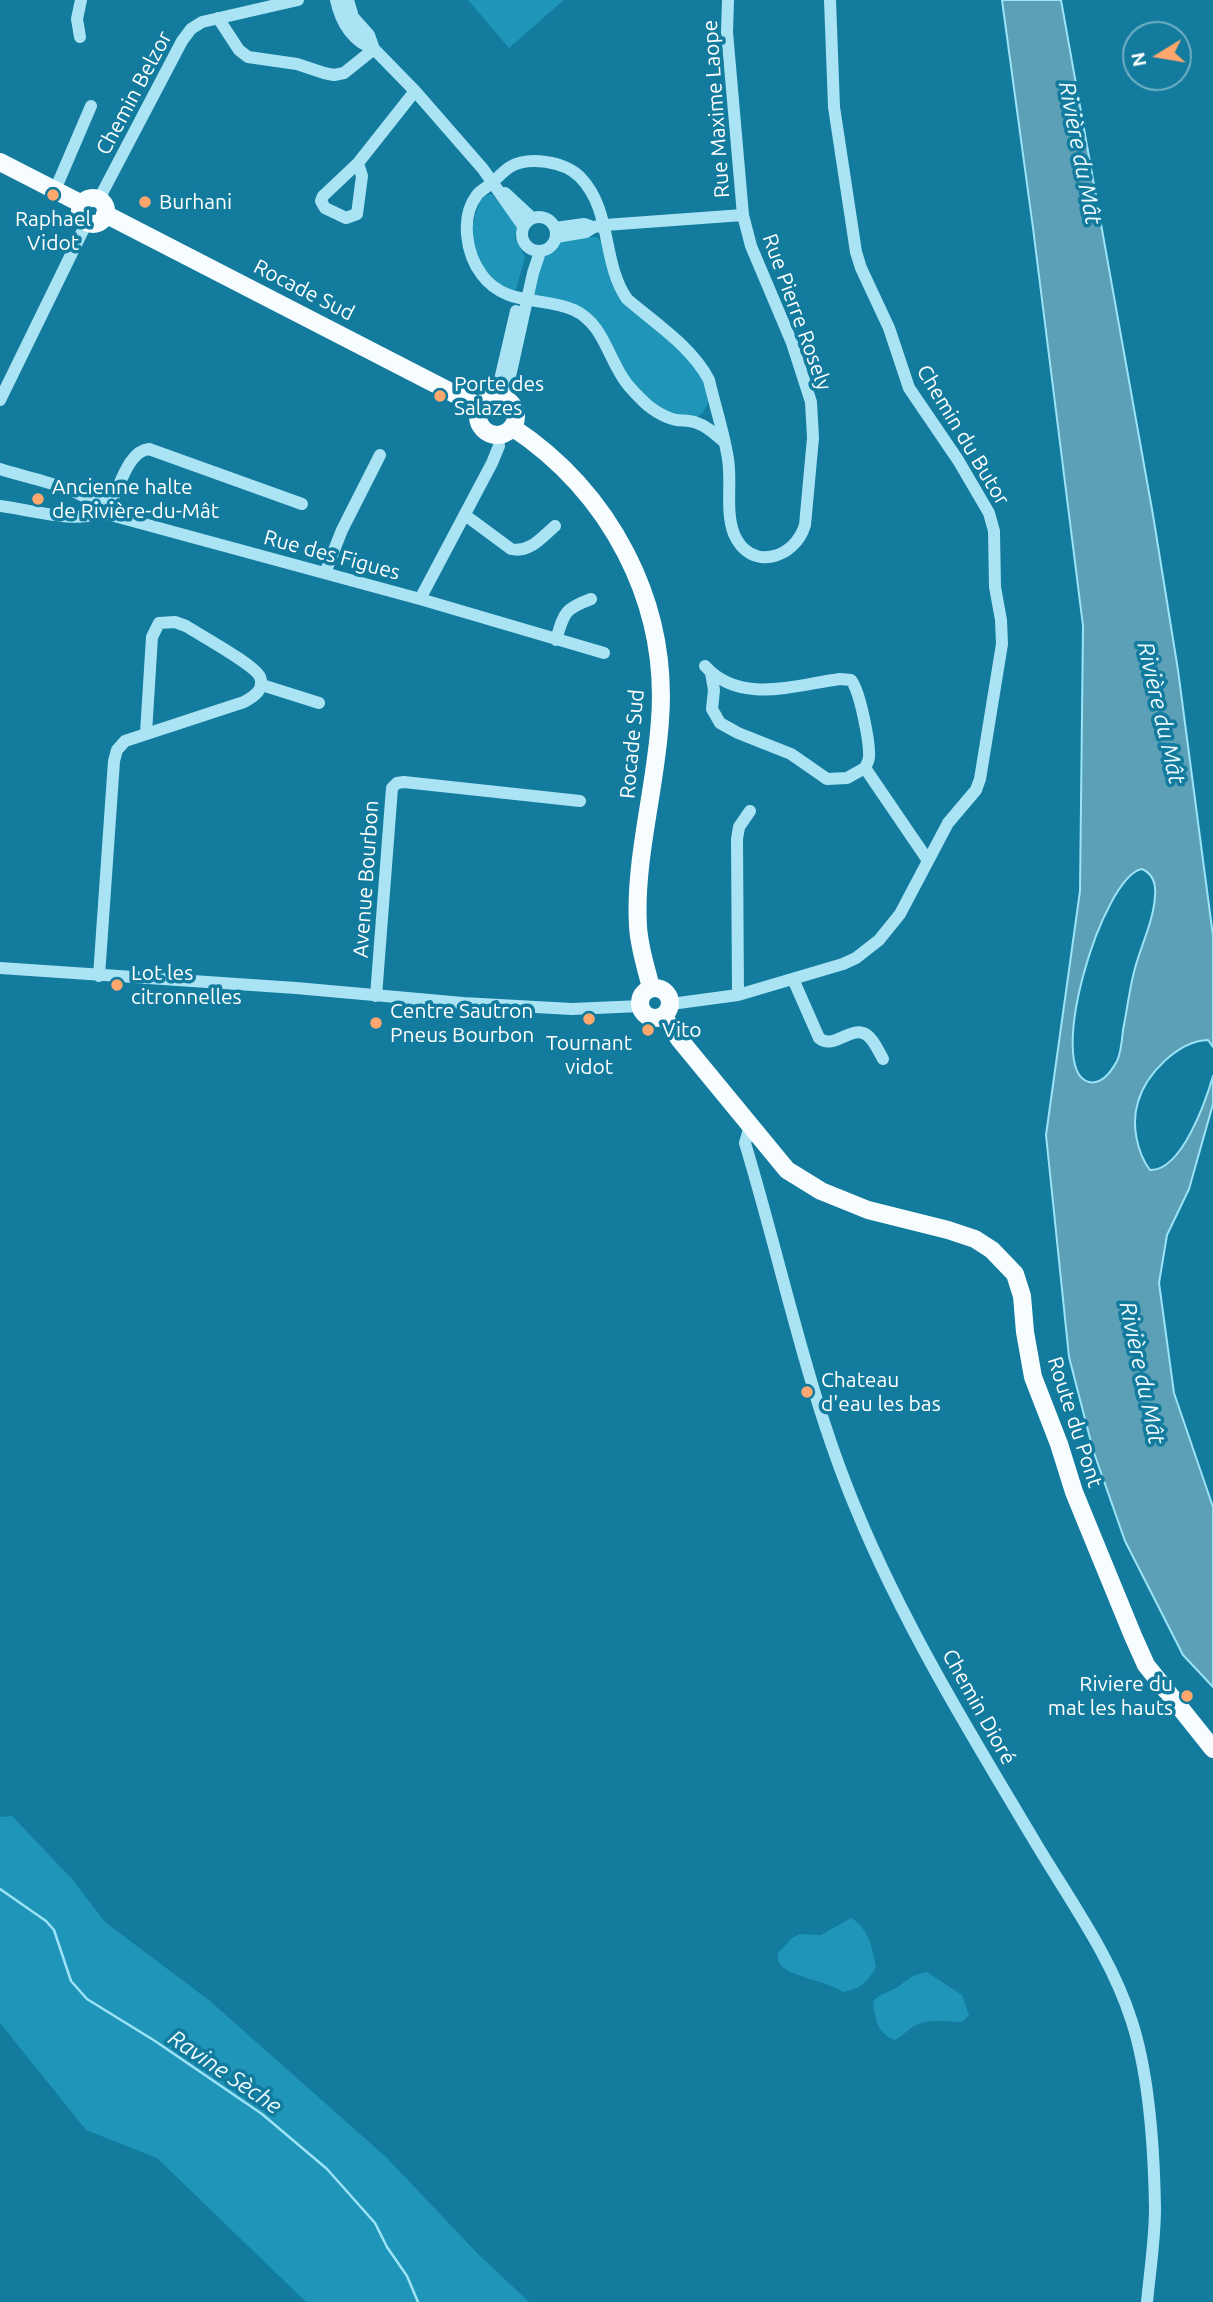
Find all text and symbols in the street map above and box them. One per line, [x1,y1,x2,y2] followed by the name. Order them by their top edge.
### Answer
[697,19,735,199] street label: Rue Maxime Laope
[1122,21,1192,91] north arrow
[91,27,177,159] street label: Chemin Belzor
[1126,51,1151,69] text: N
[1053,79,1107,227] water label: Rivière du Mât
[45,187,61,203] marker: Raphael Vidot
[159,189,232,215] place label: Burhani
[137,194,153,210] marker: Burhani
[15,206,91,256] place label: Raphael Vidot
[757,230,837,394] street label: Rue Pierre Rosely
[249,254,359,326] street label: Rocade Sud
[911,360,1015,510] street label: Chemin du Butor
[454,371,544,421] place label: Porte des Salazes
[432,388,448,404] marker: Porte des Salazes
[52,474,219,524] place label: Ancienne halte de Rivière-du-Mât
[30,491,46,507] marker: Ancienne halte de Rivière-du-Mât
[261,525,403,585] street label: Rue des Figues
[1131,639,1191,787] water label: Rivière du Mât
[615,688,649,800] street label: Rocade Sud
[348,799,384,959] street label: Avenue Bourbon
[131,960,242,1010] place label: Lot les citronnelles
[109,977,125,993] marker: Lot les citronnelles
[390,998,534,1048] place label: Centre Sautron Pneus Bourbon
[581,1011,597,1027] marker: Tournant vidot
[368,1015,384,1031] marker: Centre Sautron Pneus Bourbon
[662,1017,702,1043] place label: Vito
[640,1022,656,1038] marker: Vito
[546,1030,632,1080] place label: Tournant vidot
[1113,1299,1171,1447] water label: Rivière du Mât
[1042,1353,1108,1491] street label: Route du Pont
[821,1367,941,1417] place label: Chateau d'eau les bas
[799,1384,815,1400] marker: Chateau d'eau les bas
[937,1645,1021,1769] street label: Chemin Dioré
[1048,1671,1173,1721] place label: Riviere du mat les hauts
[1179,1688,1195,1704] marker: Riviere du mat les hauts
[163,2024,287,2120] water label: Ravine Sèche

